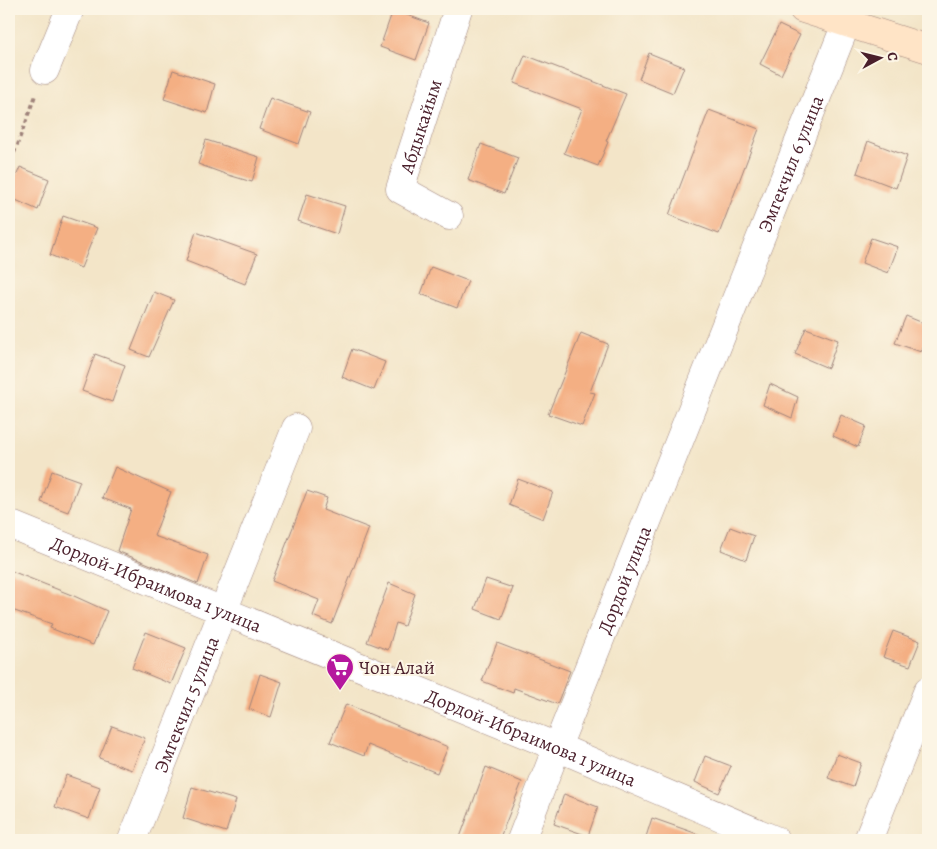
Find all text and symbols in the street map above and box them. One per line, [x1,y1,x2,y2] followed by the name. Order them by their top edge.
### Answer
[854,32,904,82] north arrow
[882,51,902,62] text: С
[394,76,449,178] street label: Абдыкайым
[752,91,830,236] street label: Эмгекчил 6 улица
[592,522,658,638] street label: Дордой улица
[47,530,265,639] street label: Дордой-Ибраимова 1 улица
[148,632,226,777] street label: Эмгекчил 5 улица
[325,652,355,691] supermarket icon: Чон Алай
[359,655,435,681] place label: Чон Алай
[422,683,640,793] street label: Дордой-Ибраимова 1 улица

